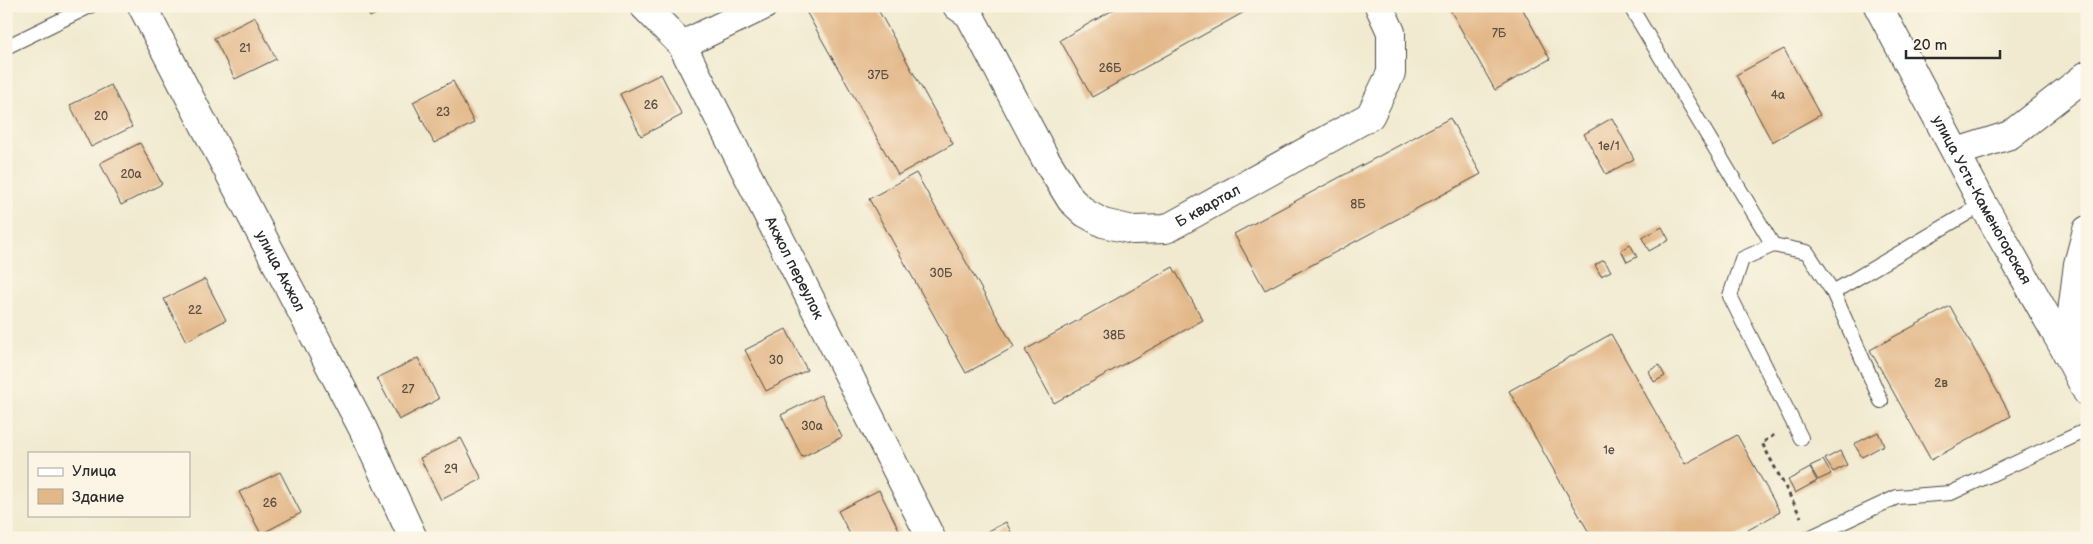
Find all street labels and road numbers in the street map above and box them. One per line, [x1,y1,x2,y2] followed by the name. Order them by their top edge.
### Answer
[1928,112,2036,288] street label: улица Усть-Каменогорская
[1172,180,1244,231] street label: Б квартал
[760,212,828,322] street label: Акжол переулок
[251,227,310,315] street label: улица Акжол

